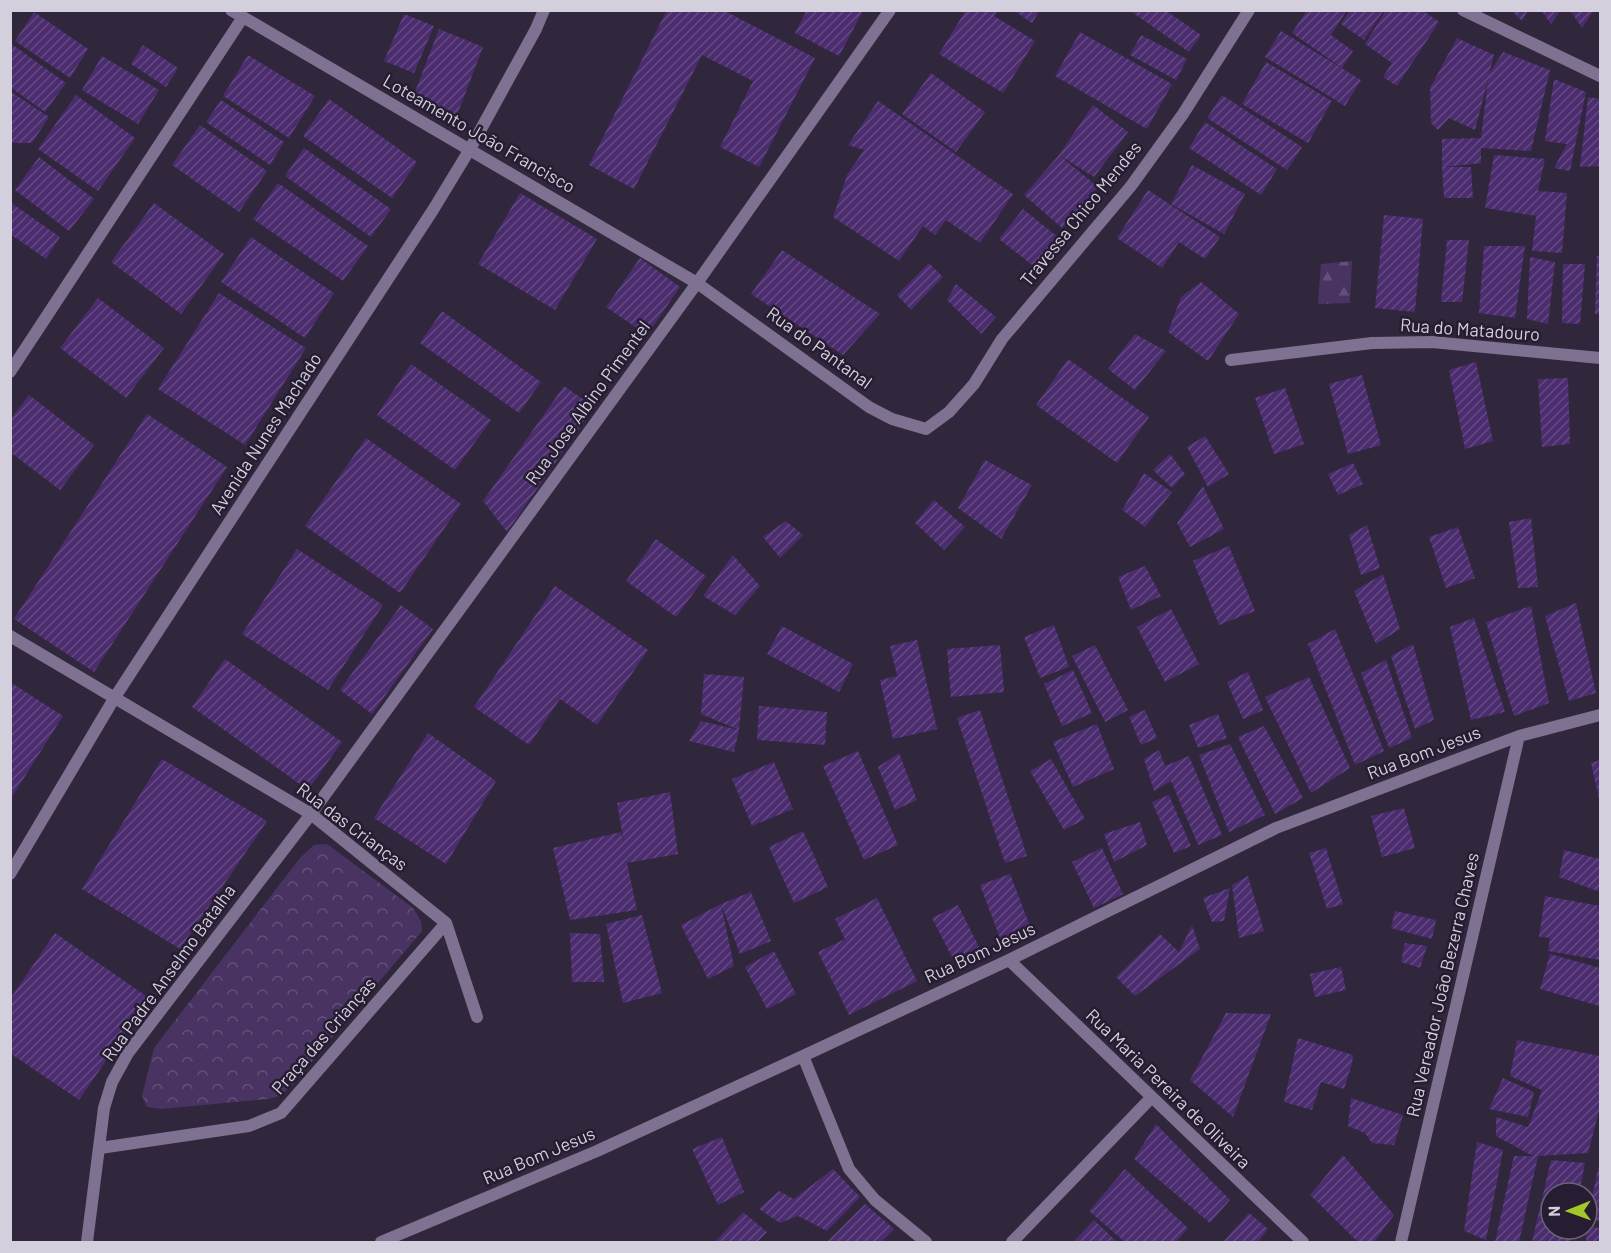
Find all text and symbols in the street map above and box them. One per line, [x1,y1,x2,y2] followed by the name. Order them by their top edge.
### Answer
[379,69,580,197] street label: Loteamento João Francisco
[1015,136,1146,290] street label: Travessa Chico Mendes
[763,302,877,393] street label: Rua do Pantanal
[1399,313,1541,345] street label: Rua do Matadouro
[520,316,654,489] street label: Rua Jose Albino Pimentel
[205,349,326,518] street label: Avenida Nunes Machado
[1364,720,1484,784] street label: Rua Bom Jesus
[293,777,412,875] street label: Rua das Crianças
[1401,850,1483,1119] street label: Rua Vereador João Bezerra Chaves
[97,880,240,1065] street label: Rua Padre Anselmo Batalha
[921,917,1039,987] street label: Rua Bom Jesus
[266,972,380,1098] street label: Praça das Crianças
[1082,1004,1256,1173] street label: Rua Maria Pereira de Oliveira
[479,1122,598,1189] street label: Rua Bom Jesus
[1539,1181,1599,1241] north arrow
[1544,1206,1563,1217] text: N

